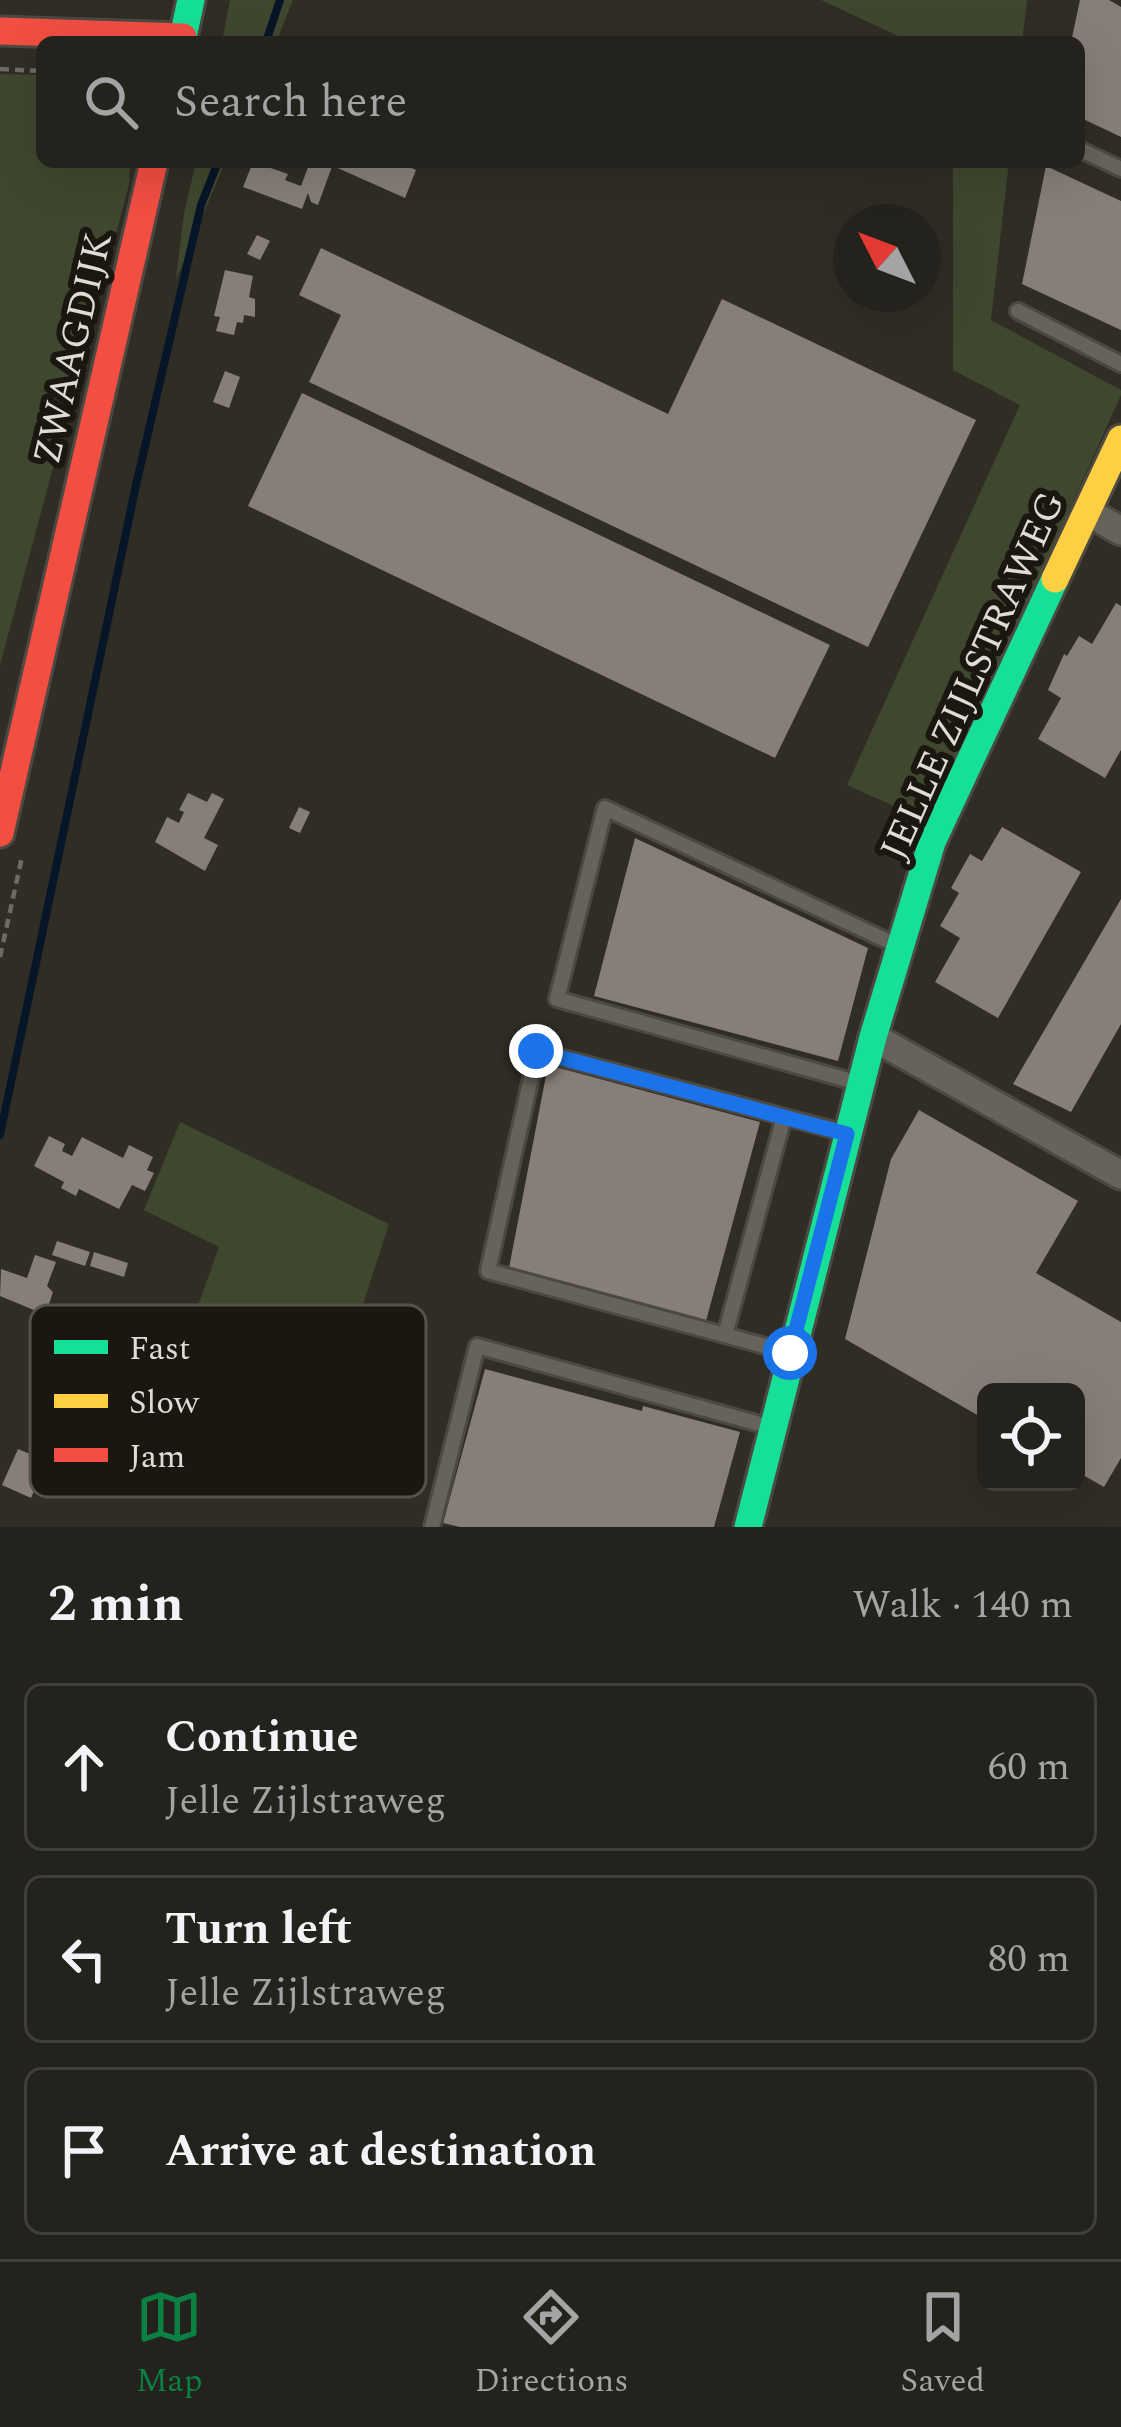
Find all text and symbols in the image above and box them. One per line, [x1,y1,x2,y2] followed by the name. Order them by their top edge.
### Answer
[36,36,1085,168] search box
[174,68,407,137] text: Search here
[78,69,144,135] icon: search
[833,204,941,312] north arrow
[18,227,129,470] street label: ZWAAGDIJK
[865,482,1081,870] street label: JELLE ZIJLSTRAWEG
[509,1024,563,1078] route end
[30,1305,426,1497] legend
[129,1324,190,1374] text: Fast
[763,1326,817,1380] route start
[129,1378,200,1428] text: Slow
[977,1383,1085,1491] map controls
[977,1383,1085,1491] button: locate
[129,1432,185,1482] text: Jam
[48,1566,184,1644] text: 2 min
[852,1576,1073,1635] text: Walk · 140 m
[165,1703,358,1772] text: Continue
[51,1734,117,1800] icon: ahead
[988,1738,1070,1797] text: 60 m
[165,1772,446,1831] text: Jelle Zijlstraweg
[165,1895,352,1964] text: Turn left
[51,1926,117,1992] icon: left
[988,1930,1070,1989] text: 80 m
[165,1964,446,2023] text: Jelle Zijlstraweg
[165,2117,596,2186] text: Arrive at destination
[51,2118,117,2184] icon: arrive
[136,2284,202,2406] tab: Map
[474,2284,628,2406] tab: Directions
[900,2284,985,2406] tab: Saved

